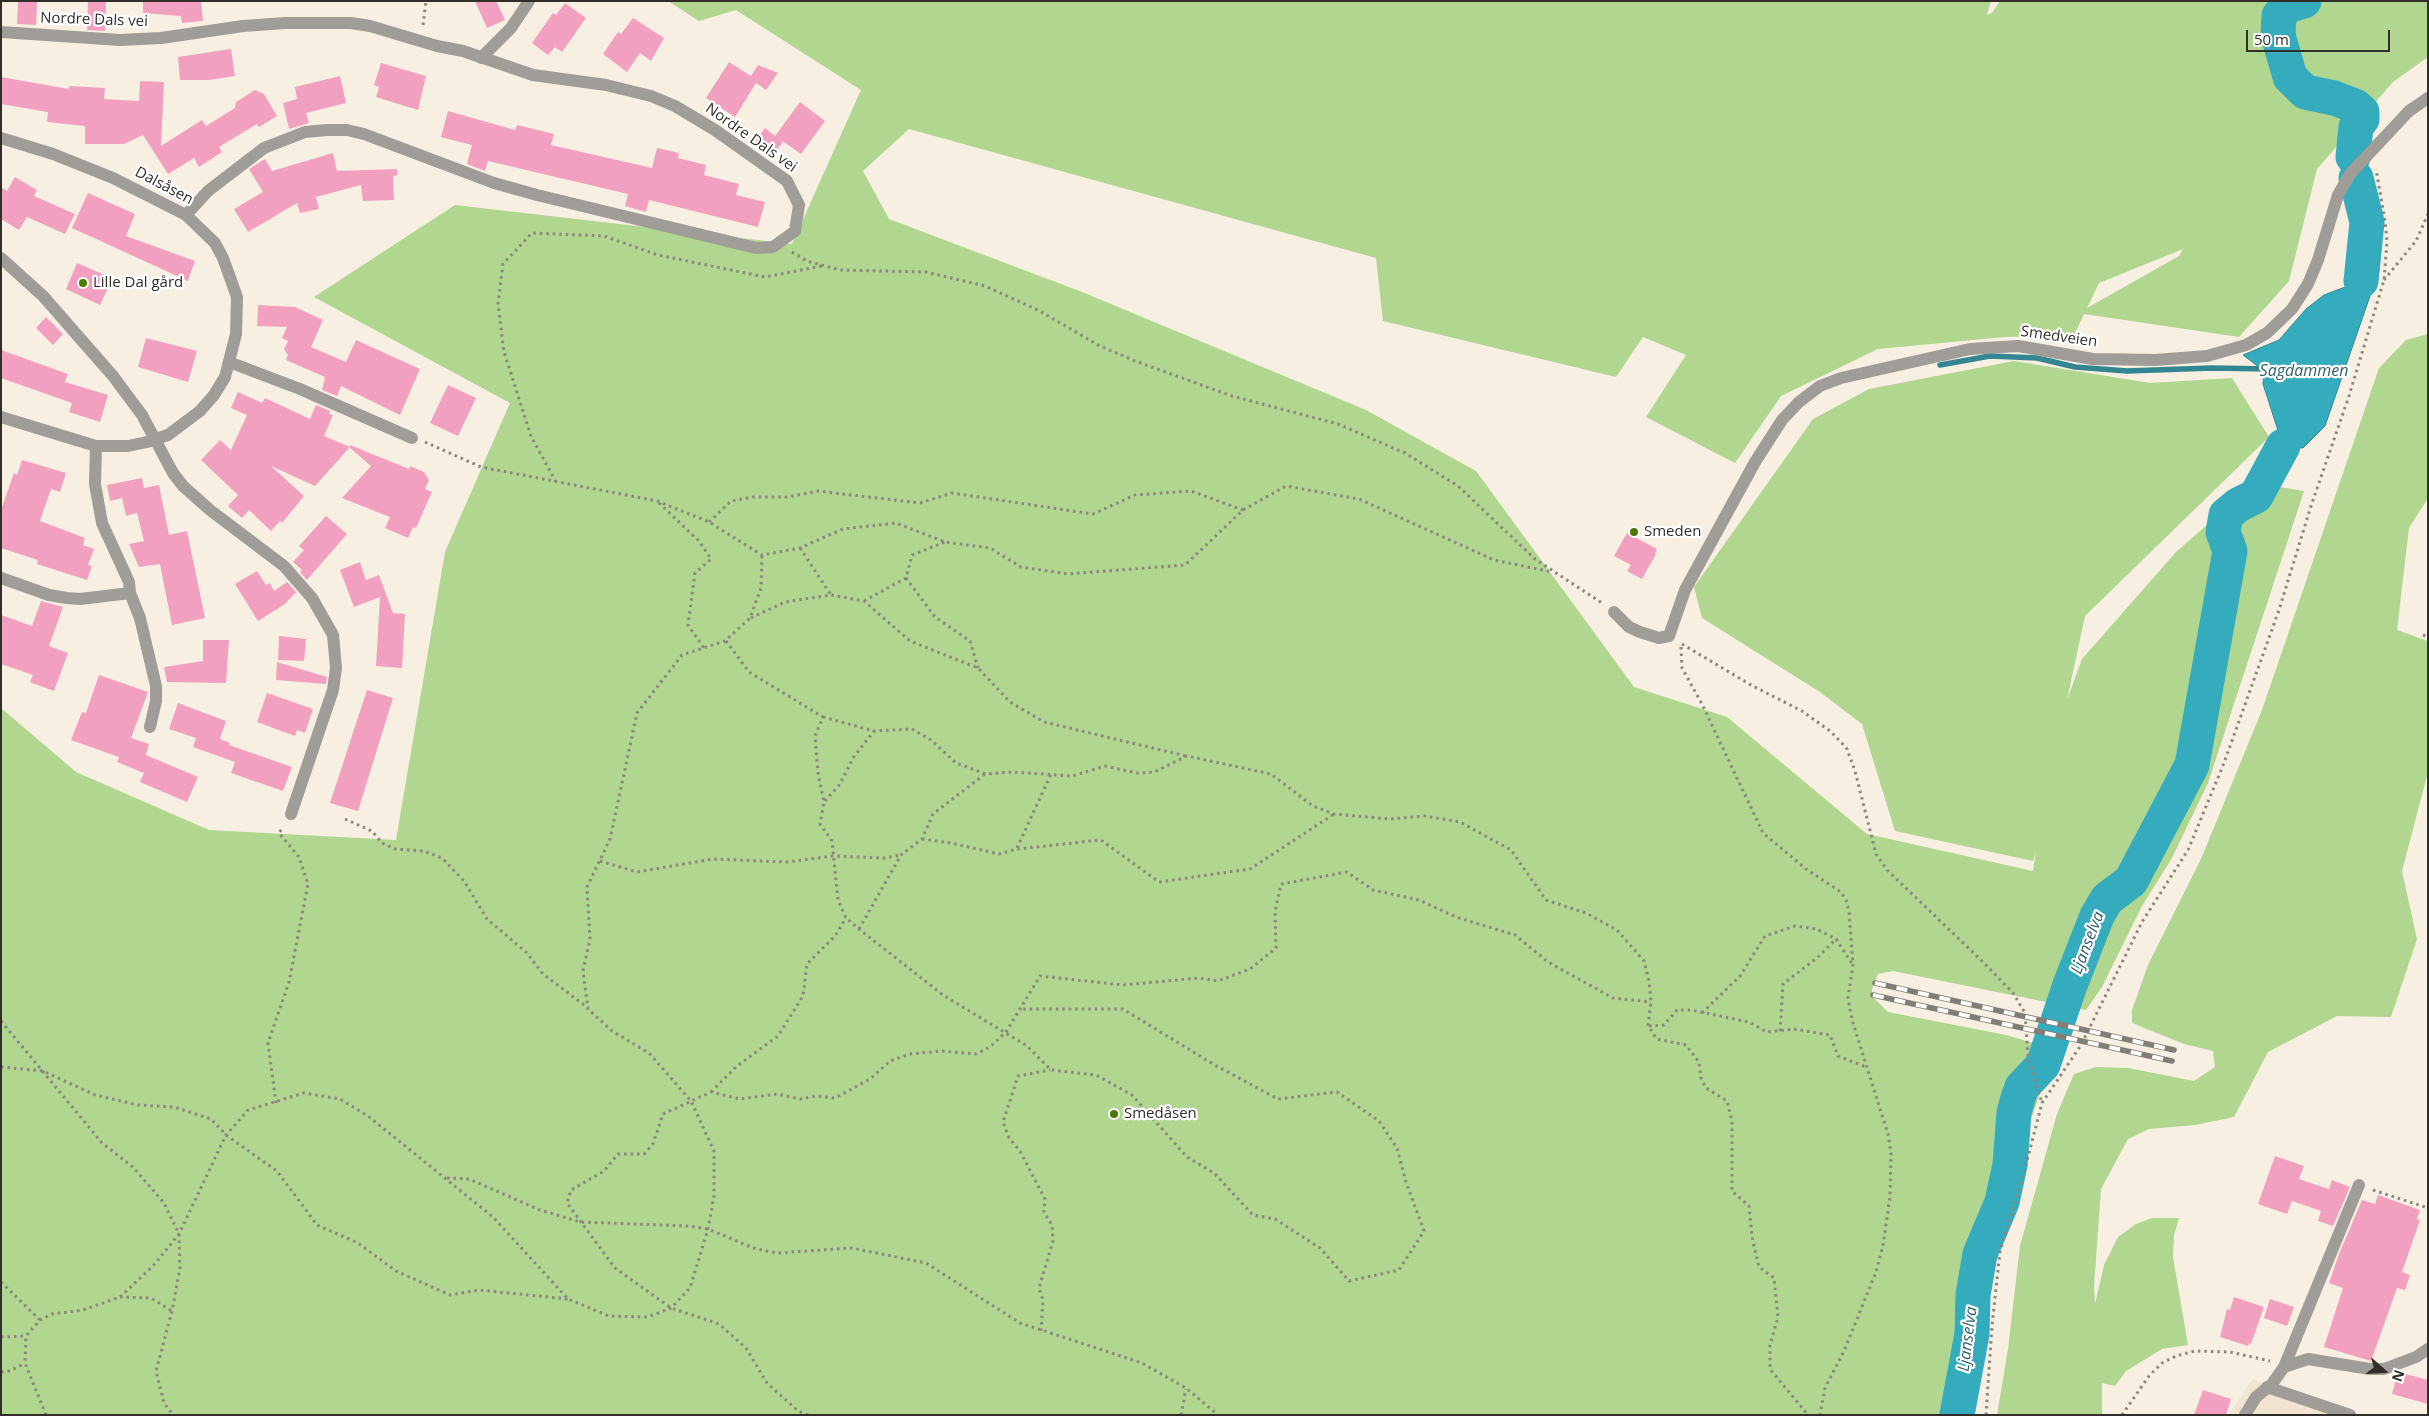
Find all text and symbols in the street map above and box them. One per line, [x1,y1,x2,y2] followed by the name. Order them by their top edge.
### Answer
[40,9,148,31] street label: Nordre Dals vei
[2249,20,2393,52] scale bar
[2254,29,2289,49] text: 50 m
[702,100,800,176] street label: Nordre Dals vei
[132,163,196,209] street label: Dalsåsen
[93,274,183,292] place label: Lille Dal gård
[77,277,89,289] marker: Lille Dal gård
[2020,323,2098,351] street label: Smedveien
[2260,361,2348,381] water label: Sagdammen
[1644,523,1701,541] place label: Smeden
[1628,526,1640,538] marker: Smeden
[2067,909,2109,977] water label: Ljanselva
[1124,1105,1197,1123] place label: Smedåsen
[1108,1108,1120,1120] marker: Smedåsen
[1954,1305,1982,1373] water label: Ljanselva
[2359,1346,2409,1396] north arrow
[2388,1368,2409,1385] text: N

